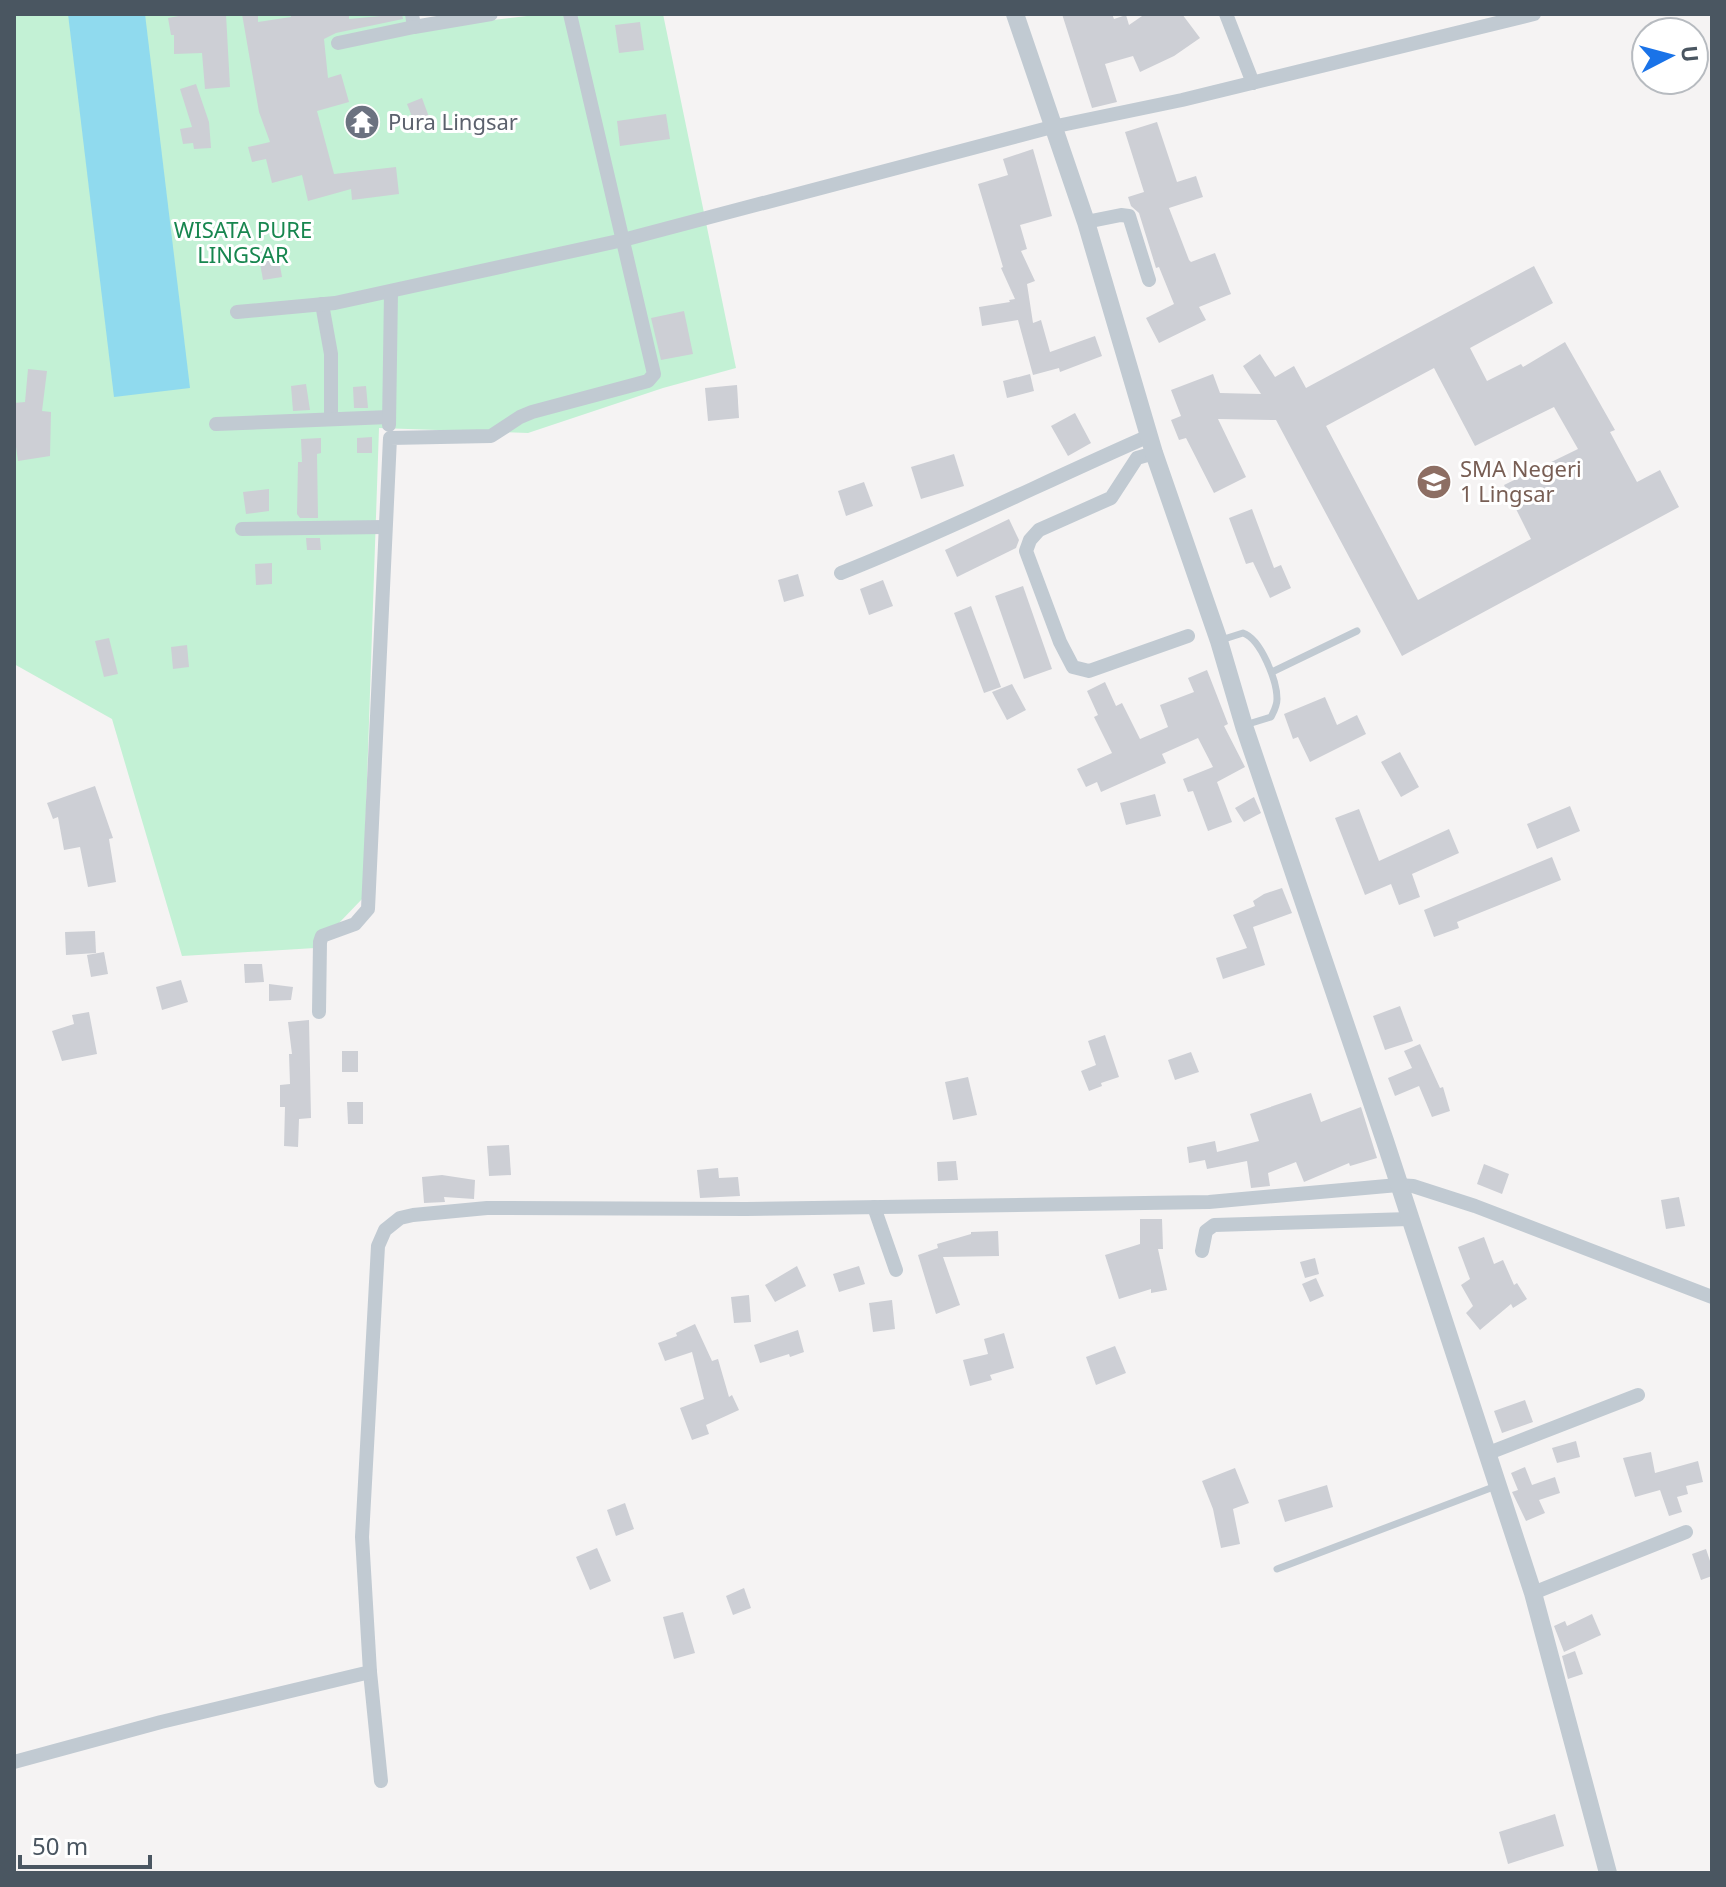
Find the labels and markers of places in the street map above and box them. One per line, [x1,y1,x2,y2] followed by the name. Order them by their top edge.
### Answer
[343,103,381,141] temple icon: Pura Lingsar
[388,106,518,136] place label: Pura Lingsar
[1460,453,1582,508] place label: SMA Negeri 1 Lingsar
[1415,463,1453,501] school or university icon: SMA Negeri 1 Lingsar

